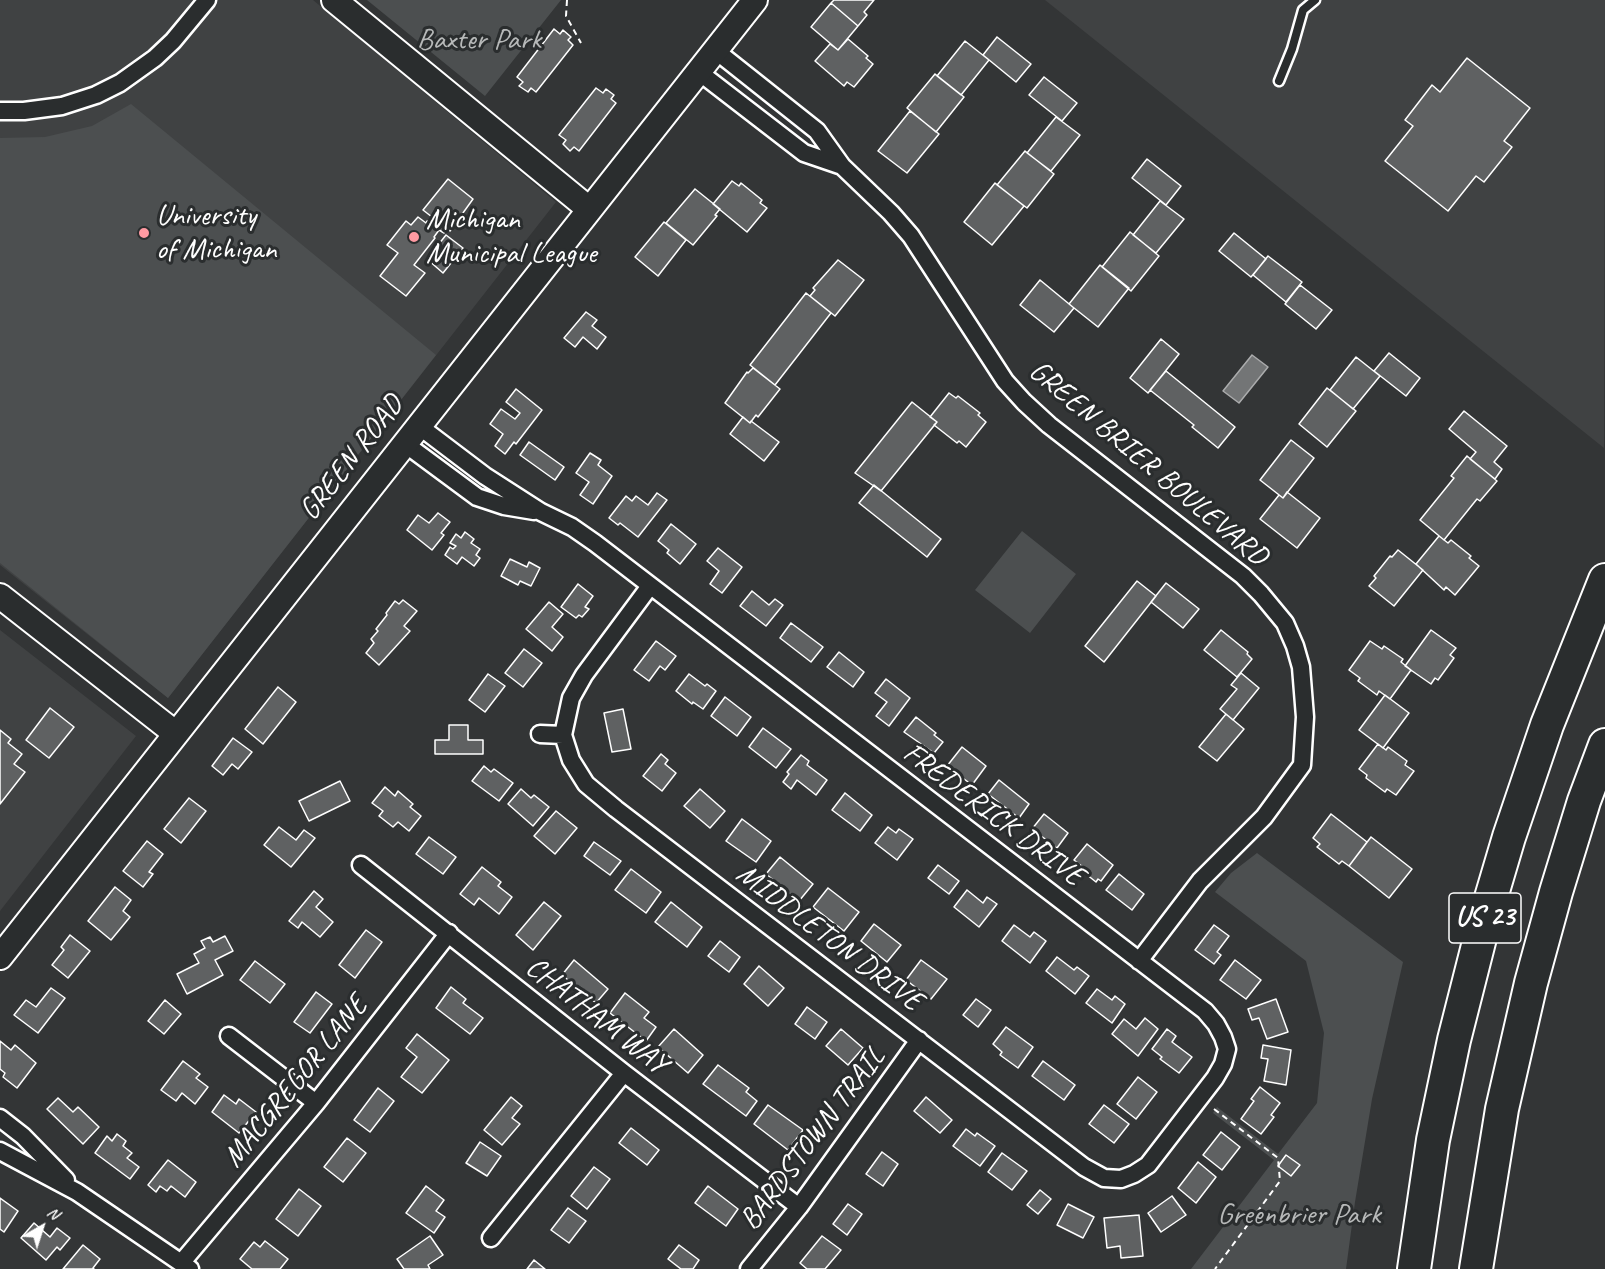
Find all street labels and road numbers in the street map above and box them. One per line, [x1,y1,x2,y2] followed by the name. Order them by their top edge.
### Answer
[1021,354,1275,574] street label: GREEN BRIER BOULEVARD
[292,388,412,528] street label: GREEN ROAD
[896,735,1090,895] street label: FREDERICK DRIVE
[729,856,929,1020] street label: MIDDLETON DRIVE
[1449,893,1521,943] road number: US 23
[518,950,674,1082] street label: CHATHAM WAY
[216,989,376,1175] street label: MACGREGOR LANE
[733,1041,893,1237] street label: BARDSTOWN TRAIL

